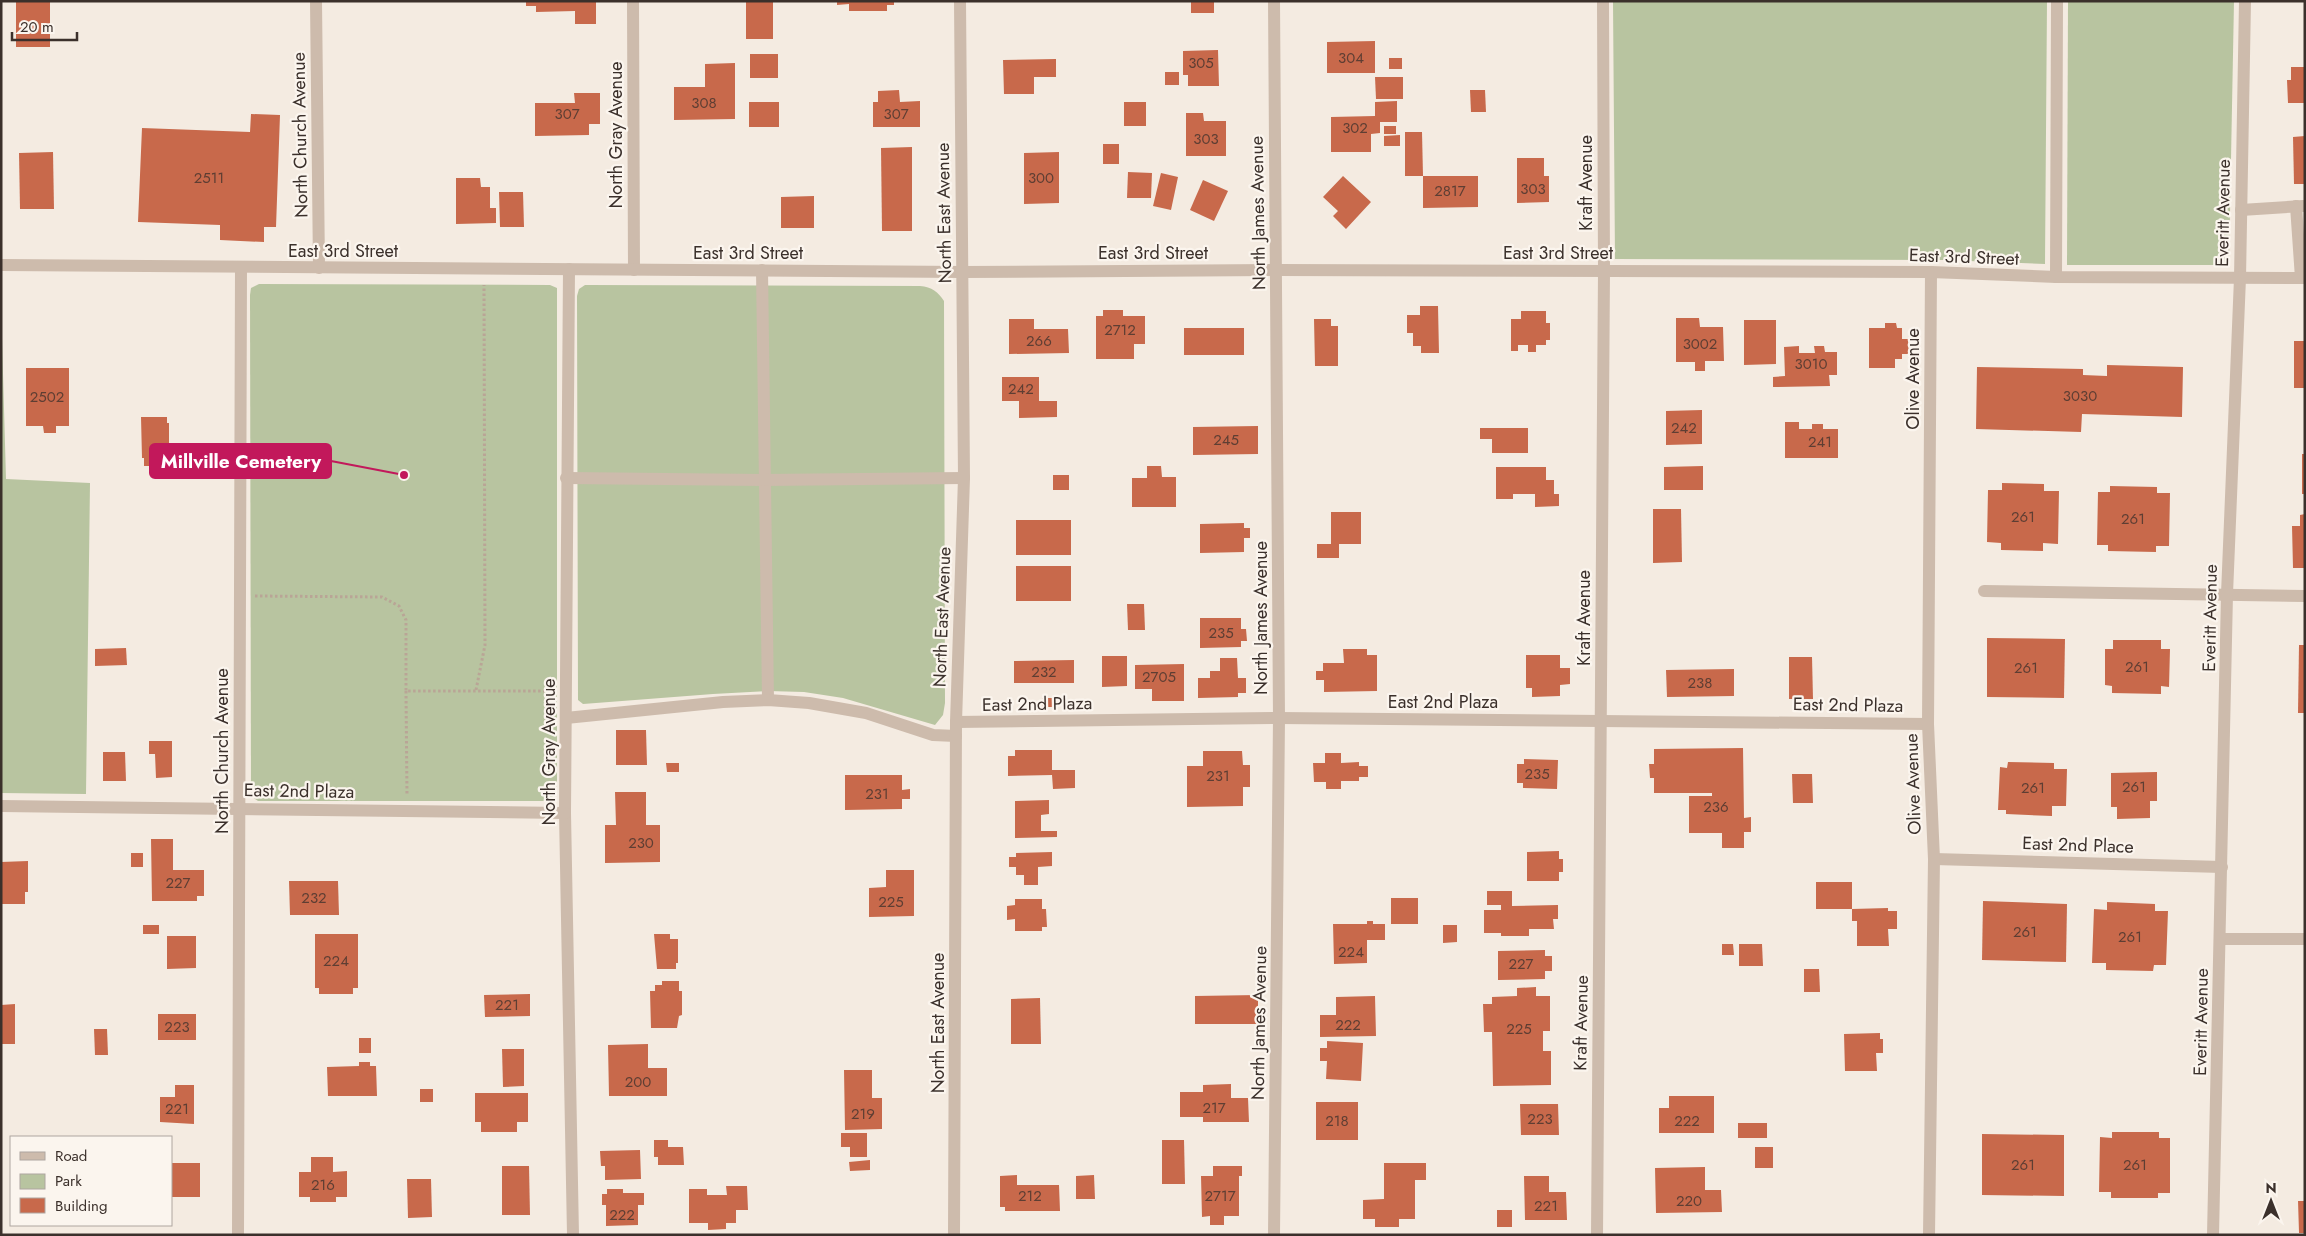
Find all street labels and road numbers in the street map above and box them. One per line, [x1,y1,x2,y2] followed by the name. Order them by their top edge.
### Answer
[286,52,314,218] street label: North Church Avenue
[603,61,629,209] street label: North Gray Avenue
[1573,135,1599,231] street label: Kraft Avenue
[1244,136,1272,290] street label: North James Avenue
[930,142,958,284] street label: North East Avenue
[2209,159,2237,267] street label: Everitt Avenue
[288,238,399,264] street label: East 3rd Street
[693,240,804,266] street label: East 3rd Street
[1098,240,1209,266] street label: East 3rd Street
[1503,240,1614,266] street label: East 3rd Street
[1909,242,2020,272] street label: East 3rd Street
[1900,328,1926,430] street label: Olive Avenue
[1248,541,1274,695] street label: North James Avenue
[927,546,957,688] street label: North East Avenue
[2196,564,2224,672] street label: Everitt Avenue
[1571,570,1597,666] street label: Kraft Avenue
[209,668,235,834] street label: North Church Avenue
[536,678,562,826] street label: North Gray Avenue
[1388,689,1498,715] street label: East 2nd Plaza
[982,690,1092,718] street label: East 2nd Plaza
[1793,691,1903,719] street label: East 2nd Plaza
[1898,733,1928,835] street label: Olive Avenue
[244,777,354,805] street label: East 2nd Plaza
[2022,830,2134,860] street label: East 2nd Place
[1245,946,1273,1100] street label: North James Avenue
[925,953,951,1093] street label: North East Avenue
[2187,968,2215,1076] street label: Everitt Avenue
[1567,975,1595,1071] street label: Kraft Avenue

